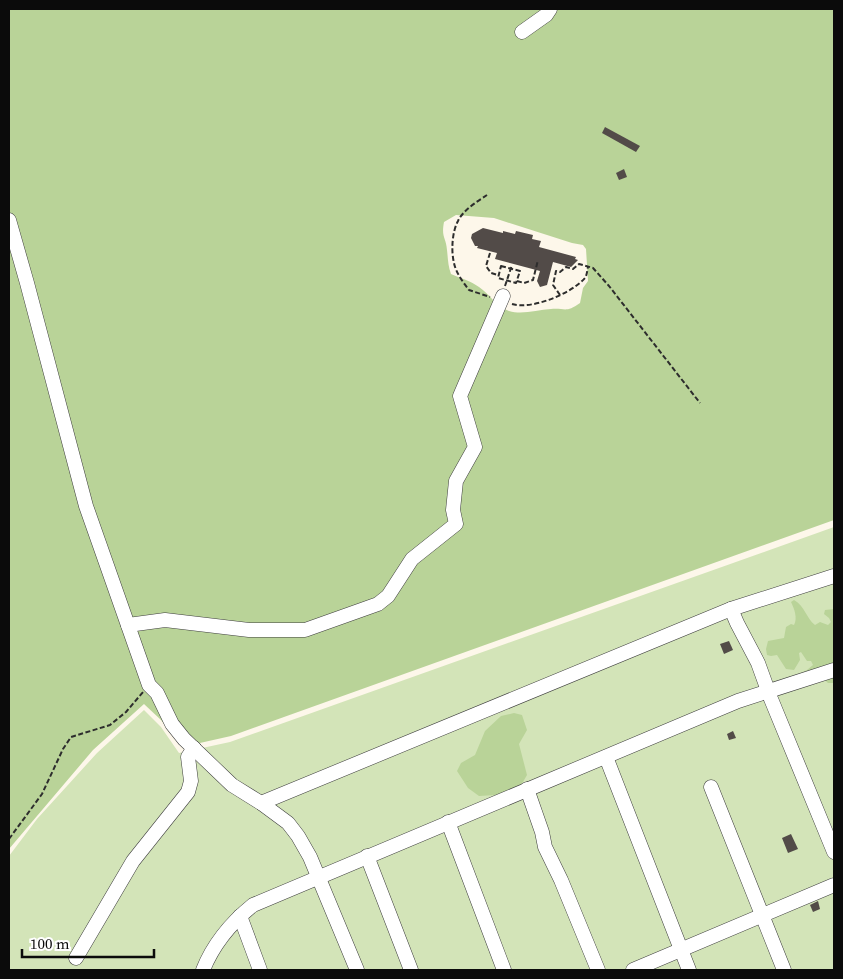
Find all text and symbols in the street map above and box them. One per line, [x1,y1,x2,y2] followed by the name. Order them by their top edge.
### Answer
[22,926,155,958] scale bar
[30,933,70,954] text: 100 m

